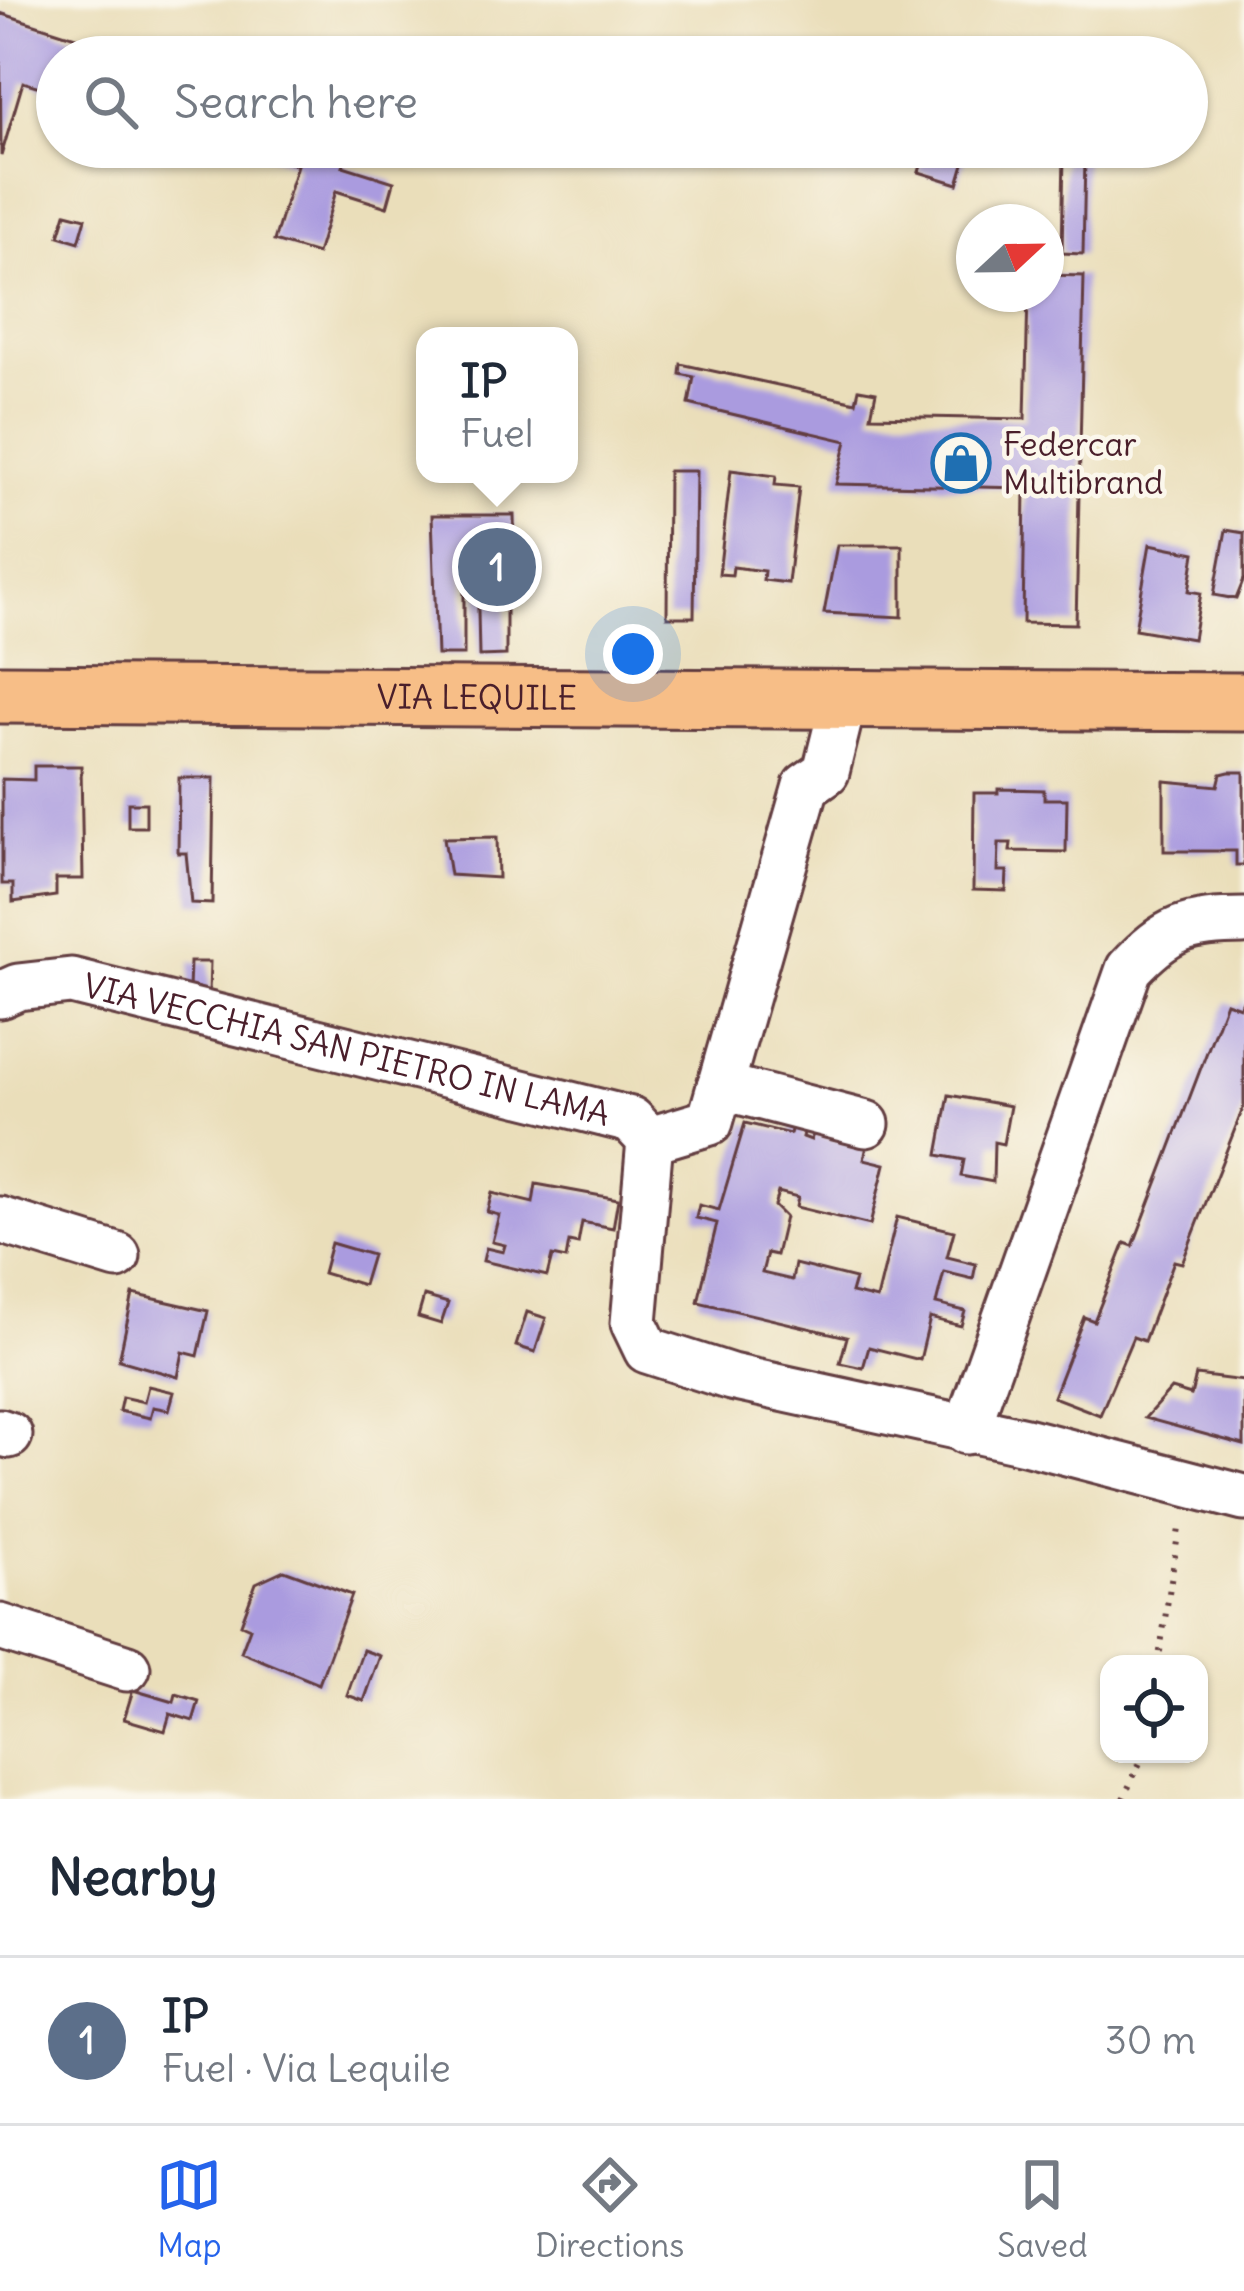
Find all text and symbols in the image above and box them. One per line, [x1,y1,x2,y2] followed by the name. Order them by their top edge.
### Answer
[36,36,1208,168] search box
[78,69,144,135] icon: search
[174,74,418,130] text: Search here
[956,204,1064,312] north arrow
[416,327,578,483] popup
[461,353,507,409] text: IP
[461,409,533,458] text: Fuel
[1003,423,1163,503] place label: Federcar Multibrand
[930,432,992,494] shop icon: Federcar Multibrand
[458,522,536,612] pin: 1
[603,624,663,684] your location
[377,675,577,719] street label: VIA LEQUILE
[79,964,614,1135] street label: VIA VECCHIA SAN PIETRO IN LAMA
[1100,1655,1208,1763] map controls
[1100,1655,1208,1763] button: locate
[48,1845,217,1909] text: Nearby
[162,1988,209,2044] text: IP
[79,2016,95,2065] text: 1
[1105,2016,1196,2065] text: 30 m
[162,2044,451,2093] text: Fuel · Via Lequile
[156,2152,222,2266] tab: Map
[535,2152,684,2266] tab: Directions
[997,2152,1088,2266] tab: Saved

